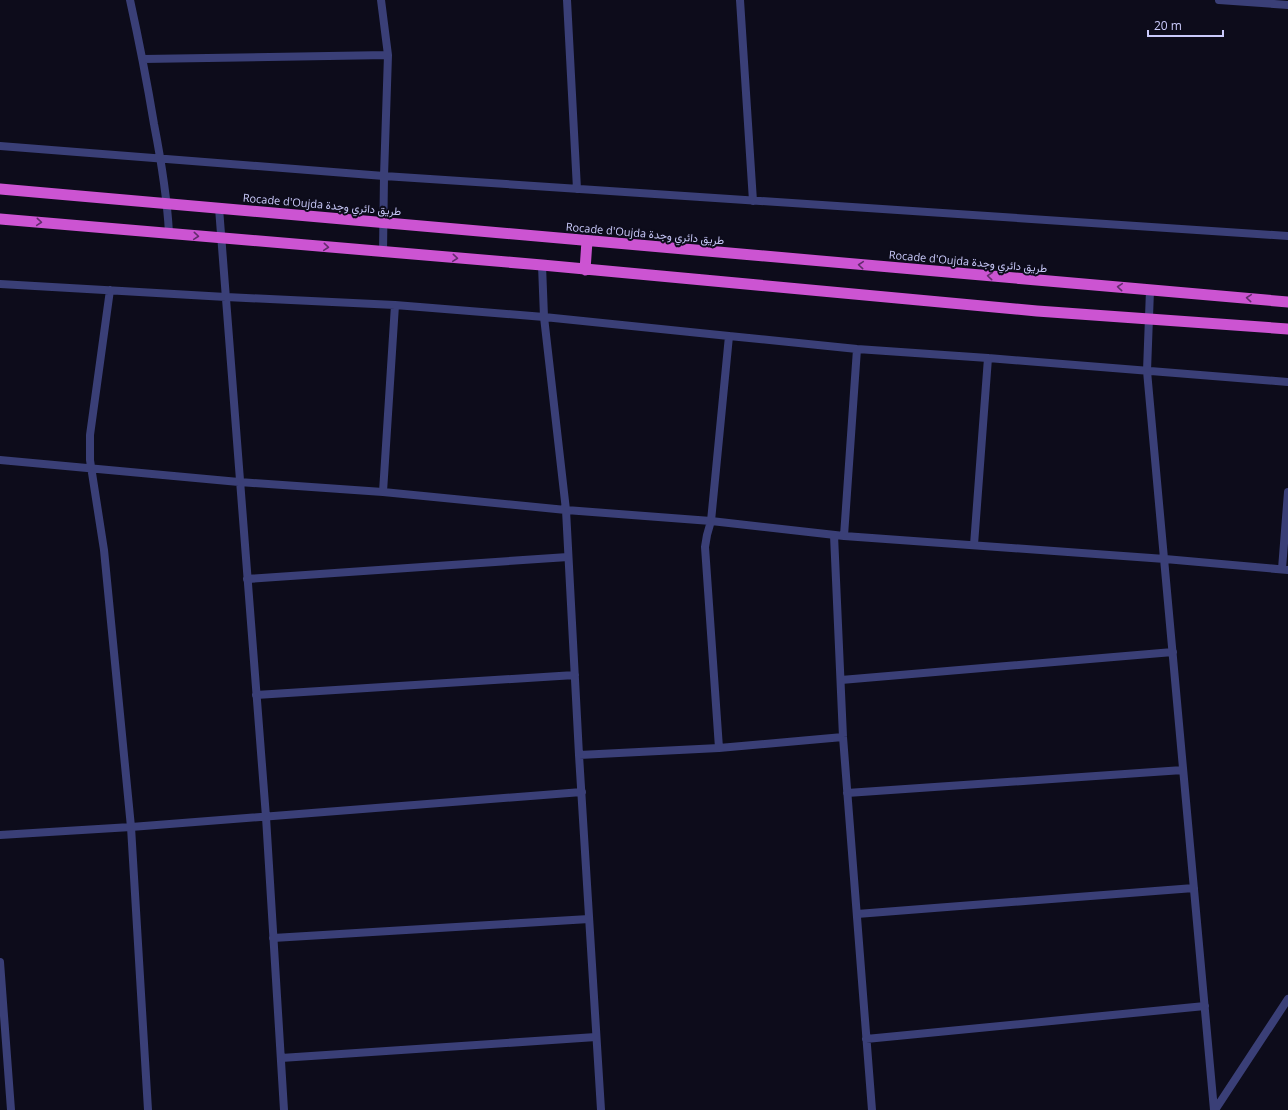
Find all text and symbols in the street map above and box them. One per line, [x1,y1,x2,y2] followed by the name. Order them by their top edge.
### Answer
[1148,12,1223,38] scale bar
[1154,17,1182,34] text: 20 m
[242,190,402,221] street label: Rocade d'Oujda طريق دائري وجدة
[36,218,42,227] one-way arrow
[565,219,725,250] street label: Rocade d'Oujda طريق دائري وجدة
[193,231,199,240] one-way arrow
[323,242,329,251] one-way arrow
[888,247,1048,278] street label: Rocade d'Oujda طريق دائري وجدة
[452,253,458,262] one-way arrow
[858,260,864,269] one-way arrow
[987,272,993,281] one-way arrow
[1117,283,1123,292] one-way arrow
[1246,294,1252,303] one-way arrow

